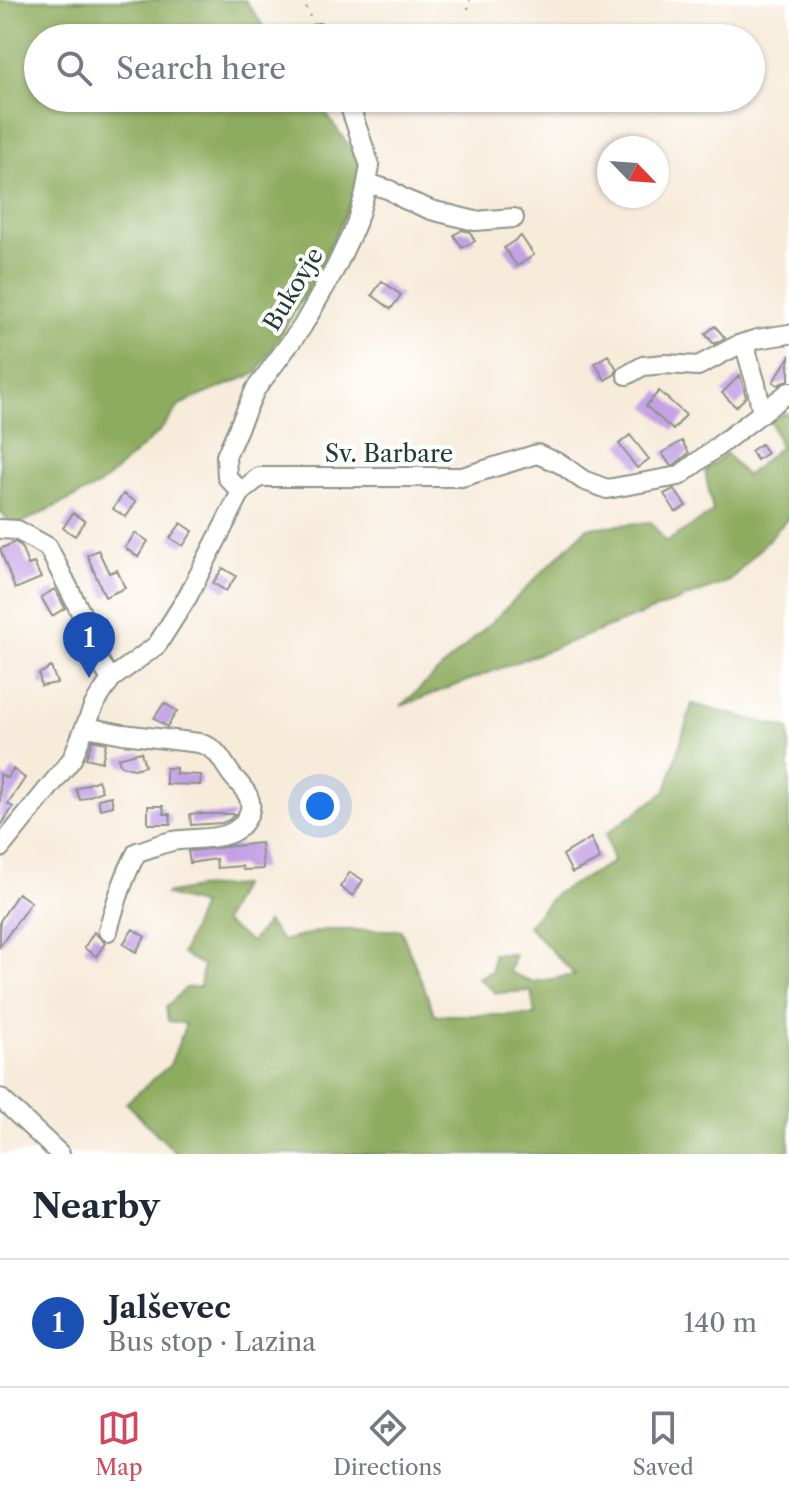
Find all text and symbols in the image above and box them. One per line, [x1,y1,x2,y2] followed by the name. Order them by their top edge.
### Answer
[24,24,765,112] search box
[52,46,96,90] icon: search
[116,50,286,87] text: Search here
[597,136,669,208] north arrow
[257,242,329,336] street label: Bukovje
[325,439,453,468] street label: Sv. Barbare
[63,612,115,678] pin: 1
[300,786,340,826] your location
[32,1185,160,1227] text: Nearby
[108,1289,231,1326] text: Jalševec
[52,1307,64,1339] text: 1
[683,1307,757,1339] text: 140 m
[108,1326,316,1358] text: Bus stop · Lazina
[95,1406,143,1481] tab: Map
[333,1406,442,1481] tab: Directions
[633,1406,694,1481] tab: Saved

